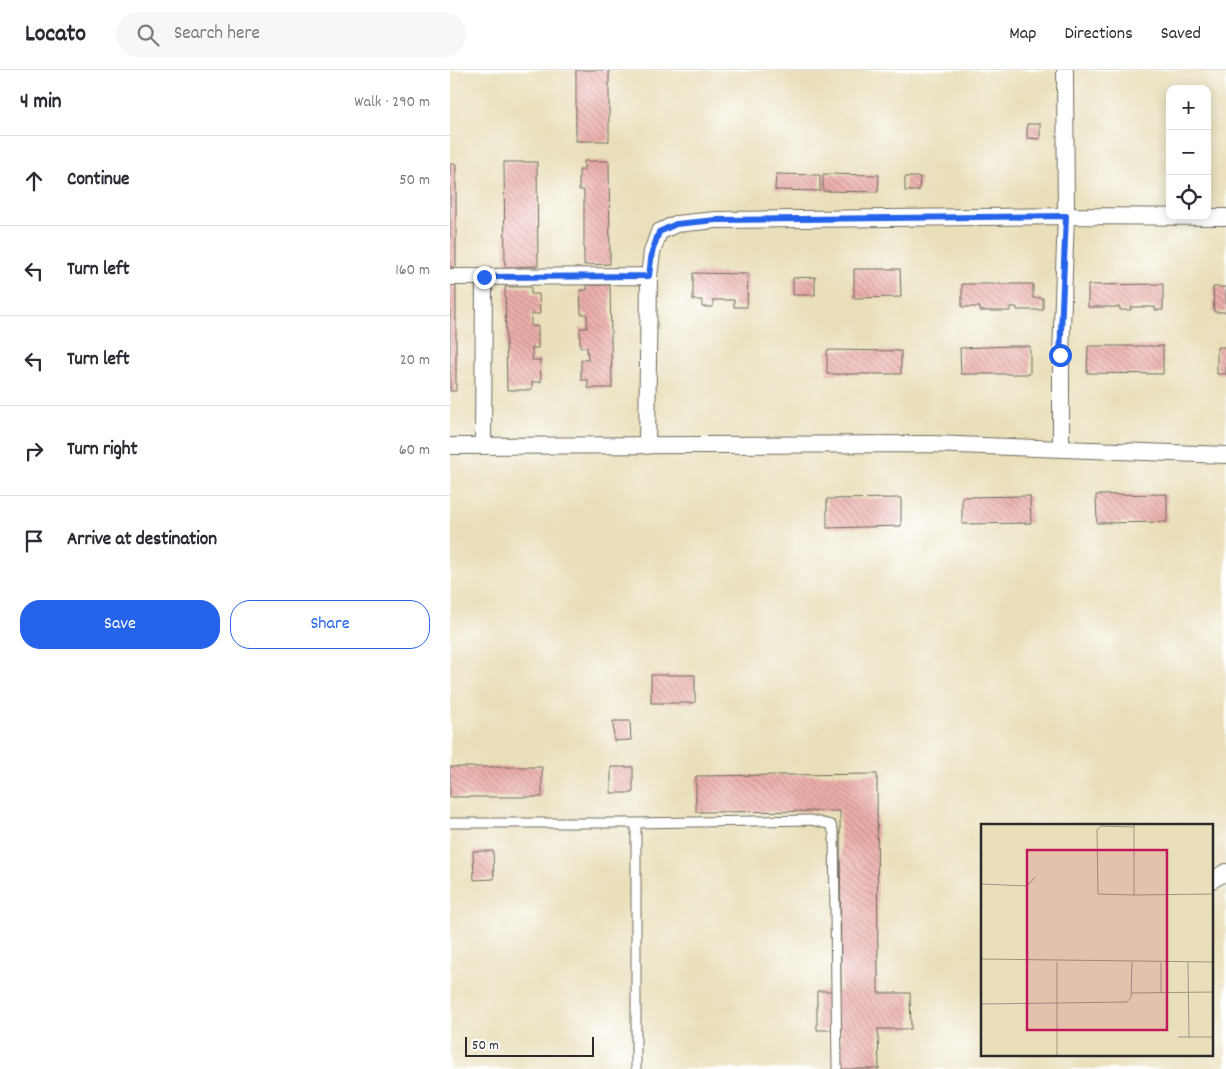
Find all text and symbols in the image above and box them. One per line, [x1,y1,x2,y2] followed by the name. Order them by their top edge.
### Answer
[116,12,466,57] search box
[25,18,86,52] text: Locato
[134,21,162,49] icon: search
[174,21,260,48] text: Search here
[1009,22,1036,47] text: Map
[1064,22,1133,47] text: Directions
[1161,22,1201,47] text: Saved
[1166,85,1211,220] map controls
[1166,85,1211,130] button: +
[20,88,62,118] text: 4 min
[354,91,430,114] text: Walk · 290 m
[1166,130,1211,175] button: −
[20,167,48,195] icon: ahead
[67,167,129,194] text: Continue
[399,169,430,192] text: 50 m
[1166,175,1211,220] button: locate
[20,257,48,285] icon: left
[67,257,130,284] text: Turn left
[395,259,430,282] text: 160 m
[473,266,496,289] route end
[1049,344,1072,367] route start
[20,347,48,375] icon: left
[67,347,130,374] text: Turn left
[400,349,430,372] text: 20 m
[20,437,48,465] icon: right
[67,437,138,464] text: Turn right
[399,439,430,462] text: 60 m
[20,527,48,555] icon: arrive
[67,527,217,554] text: Arrive at destination
[20,600,220,649] button: Save
[230,600,430,649] button: Share
[981,824,1214,1056] inset map
[465,1034,594,1057] scale bar
[472,1036,499,1056] text: 50 m

